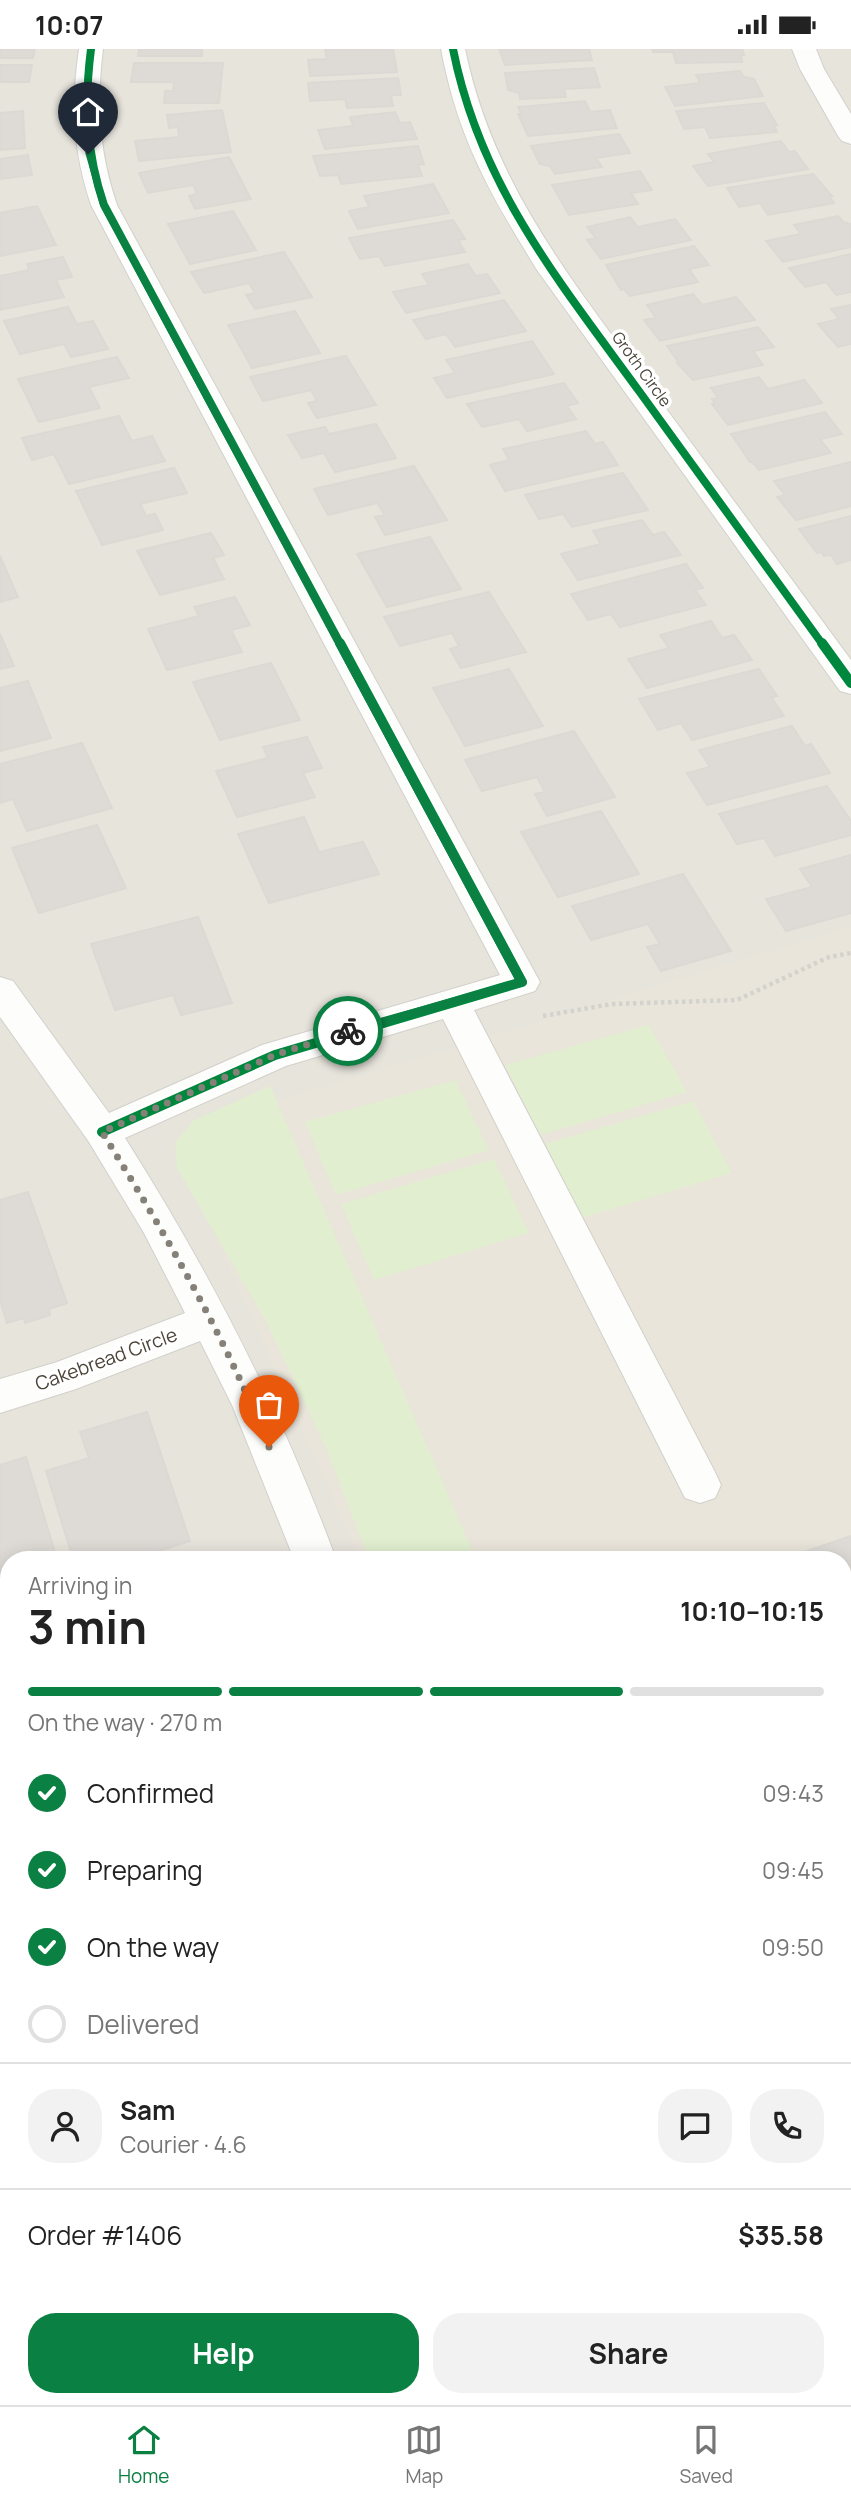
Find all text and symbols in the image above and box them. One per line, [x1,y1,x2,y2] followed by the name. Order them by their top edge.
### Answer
[35,7,103,43] text: 10:07
[58,82,118,154] pin
[69,93,107,131] icon: home
[607,327,677,411] street label: Groth Circle
[313,996,383,1066] courier
[329,1012,367,1050] icon: bike
[31,1321,181,1397] street label: Cakebread Circle
[239,1375,299,1447] pin
[250,1386,288,1424] icon: bag
[28,1569,133,1601] text: Arriving in
[680,1593,824,1629] text: 10:10–10:15
[28,1595,147,1658] text: 3 min
[28,1706,222,1738] text: On the way · 270 m
[28,1774,66,1812] icon: check
[87,1775,214,1811] text: Confirmed
[763,1777,824,1809] text: 09:43
[28,1851,66,1889] icon: check
[87,1852,203,1888] text: Preparing
[762,1854,824,1886] text: 09:45
[28,1928,66,1966] icon: check
[87,1929,219,1965] text: On the way
[762,1931,824,1963] text: 09:50
[87,2006,199,2042] text: Delivered
[28,2089,102,2163] button: person
[658,2089,732,2163] button: chat
[750,2089,824,2163] button: phone
[120,2092,175,2128] text: Sam
[120,2128,247,2160] text: Courier · 4.6
[28,2217,183,2253] text: Order #1406
[738,2217,824,2253] text: $35.58
[28,2313,419,2393] button: Help
[433,2313,824,2393] button: Share
[118,2421,169,2489] tab: Home
[405,2421,443,2489] tab: Map
[679,2421,733,2489] tab: Saved

